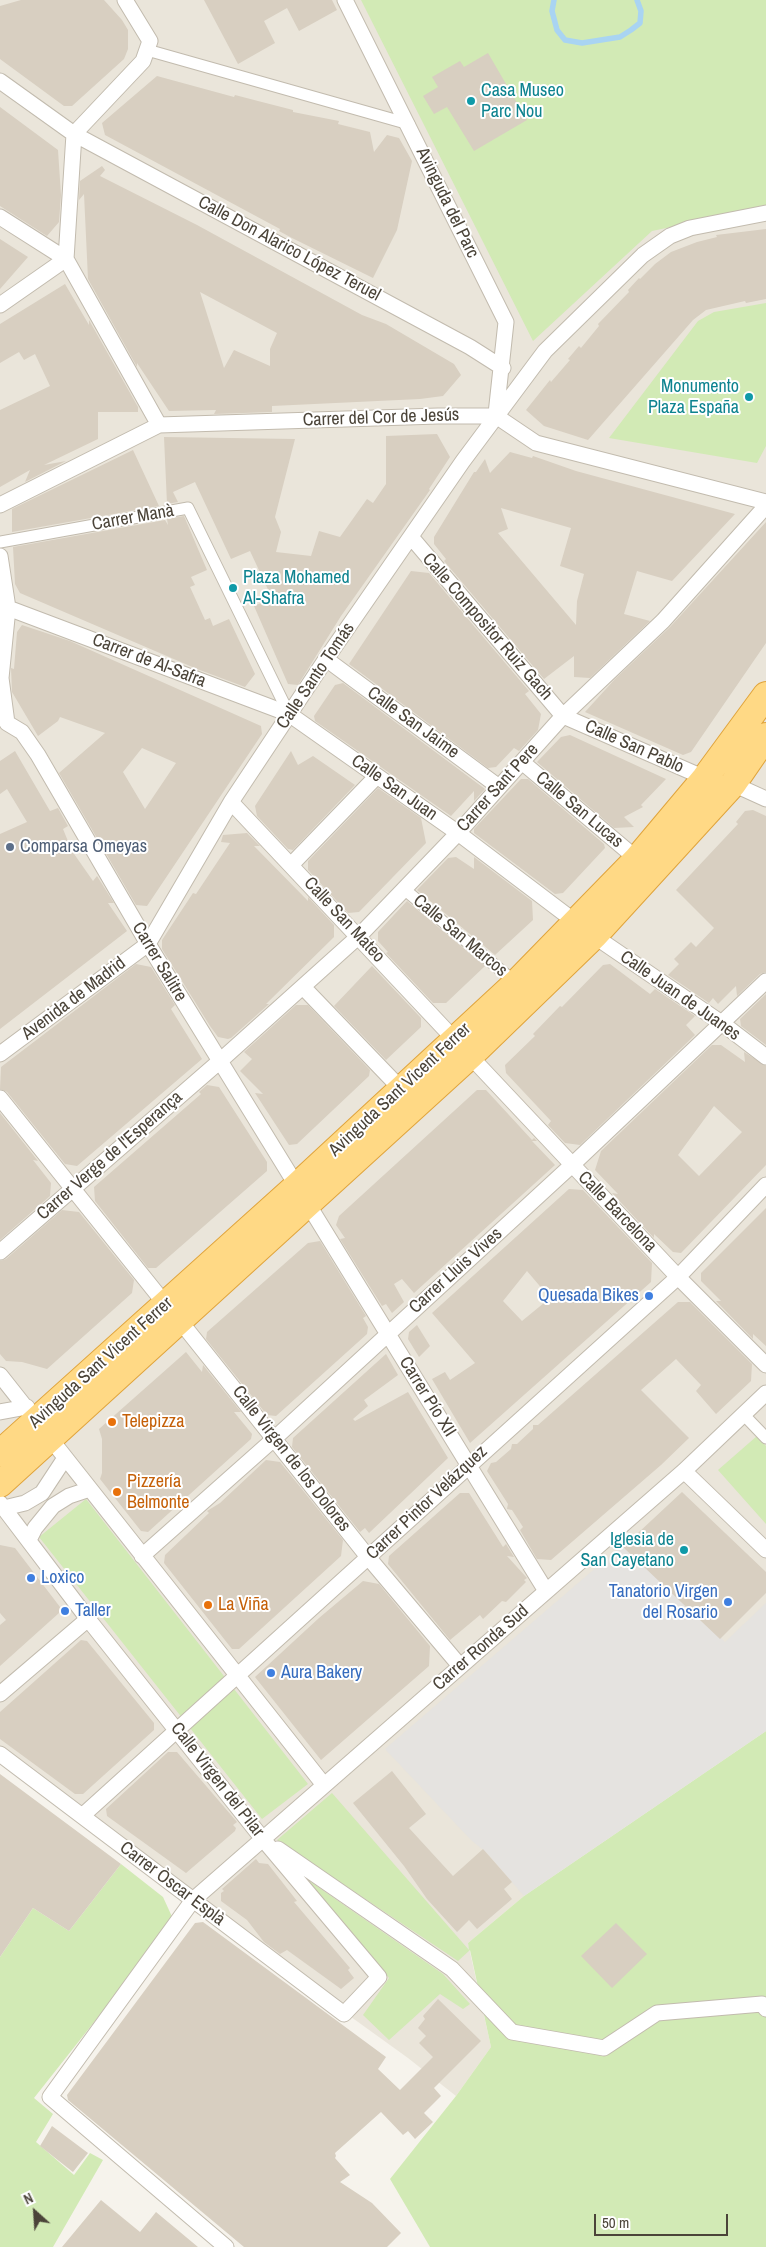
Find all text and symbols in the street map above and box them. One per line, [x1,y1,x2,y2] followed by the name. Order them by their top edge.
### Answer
[481,80,564,122] place label: Casa Museo Parc Nou
[465,95,477,107] marker: Casa Museo Parc Nou
[411,144,483,262] street label: Avinguda del Parc
[194,192,384,306] street label: Calle Don Alarico López Teruel
[648,376,739,418] place label: Monumento Plaza España
[743,391,755,403] marker: Monumento Plaza España
[302,404,460,432] street label: Carrer del Cor de Jesús
[90,500,176,536] street label: Carrer Manà
[417,549,557,705] street label: Calle Compositor Ruiz Gach
[243,567,350,610] place label: Plaza Mohamed Al-Shafra
[227,582,239,594] marker: Plaza Mohamed Al-Shafra
[272,619,360,733] street label: Calle Santo Tomás
[89,629,209,693] street label: Carrer de Al-Safra
[363,682,463,764] street label: Calle San Jaime
[581,716,687,778] street label: Calle San Pablo
[453,739,543,837] street label: Carrer Sant Pere
[347,750,441,826] street label: Calle San Juan
[531,767,627,853] street label: Calle San Lucas
[20,836,147,858] place label: Comparsa Omeyas
[4,841,16,853] marker: Comparsa Omeyas
[299,873,389,967] street label: Calle San Mateo
[408,890,512,982] street label: Calle San Marcos
[127,918,191,1006] street label: Carrer Salitre
[616,946,744,1046] street label: Calle Juan de Juanes
[18,953,130,1045] street label: Avenida de Madrid
[325,1019,475,1161] street label: Avinguda Sant Vicent Ferrer
[33,1087,187,1225] street label: Carrer Verge de l'Esperança
[573,1167,661,1257] street label: Calle Barcelona
[405,1224,507,1318] street label: Carrer Lluis Vives
[538,1285,639,1307] place label: Quesada Bikes
[643,1290,655,1302] marker: Quesada Bikes
[25,1293,177,1433] street label: Avinguda Sant Vicent Ferrer
[394,1353,460,1441] street label: Carrer Pío XII
[227,1382,355,1536] street label: Calle Virgen de los Dolores
[122,1411,184,1433] place label: Telepizza
[106,1416,118,1428] marker: Telepizza
[362,1441,492,1565] street label: Carrer Pintor Velázquez
[127,1471,189,1514] place label: Pizzería Belmonte
[111,1486,123,1498] marker: Pizzería Belmonte
[580,1529,674,1572] place label: Iglesia de San Cayetano
[678,1544,690,1556] marker: Iglesia de San Cayetano
[41,1567,84,1589] place label: Loxico
[25,1572,37,1584] marker: Loxico
[609,1581,718,1624] place label: Tanatorio Virgen del Rosario
[218,1594,269,1616] place label: La Viña
[722,1596,734,1608] marker: Tanatorio Virgen del Rosario
[202,1599,214,1611] marker: La Viña
[75,1600,111,1622] place label: Taller
[429,1601,533,1695] street label: Carrer Ronda Sud
[59,1605,71,1617] marker: Taller
[281,1662,362,1684] place label: Aura Bakery
[265,1667,277,1679] marker: Aura Bakery
[166,1719,268,1841] street label: Calle Virgen del Pilar
[115,1837,229,1931] street label: Carrer Òscar Esplà
[10,2187,60,2237] north arrow
[21,2189,36,2208] text: N
[596,2204,730,2236] scale bar
[602,2212,629,2233] text: 50 m

